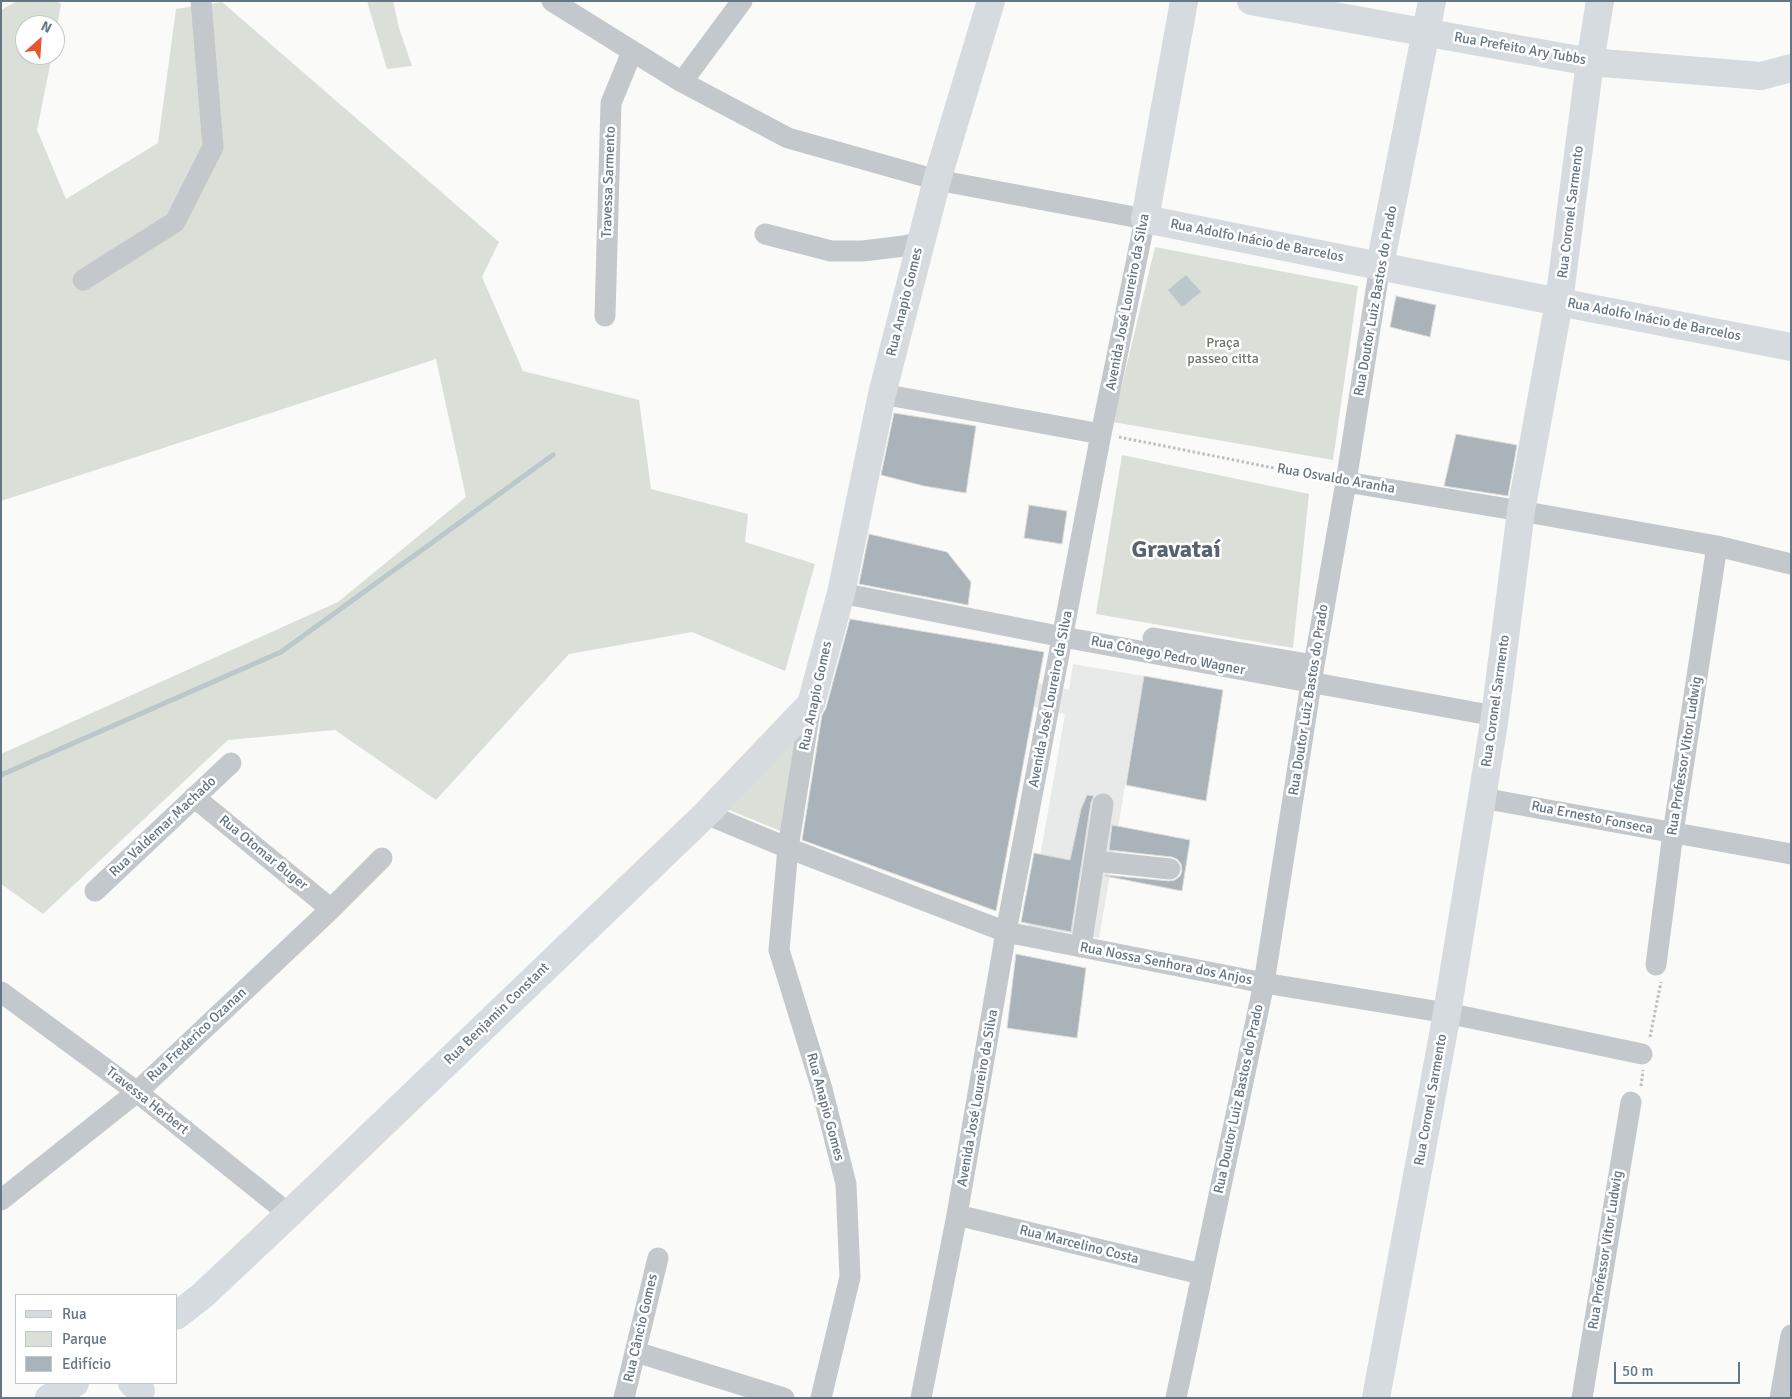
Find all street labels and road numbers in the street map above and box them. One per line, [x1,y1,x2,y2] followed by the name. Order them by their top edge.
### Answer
[1453,29,1587,69] street label: Rua Prefeito Ary Tubbs
[599,126,619,238] street label: Travessa Sarmento
[1555,145,1587,279] street label: Rua Coronel Sarmento
[1351,204,1401,398] street label: Rua Doutor Luiz Bastos do Prado
[1103,212,1153,392] street label: Avenida José Loureiro da Silva
[1169,216,1345,266] street label: Rua Adolfo Inácio de Barcelos
[883,246,927,358] street label: Rua Anapio Gomes
[1566,295,1742,345] street label: Rua Adolfo Inácio de Barcelos
[1276,460,1396,498] street label: Rua Osvaldo Aranha
[1286,603,1332,797] street label: Rua Doutor Luiz Bastos do Prado
[1026,609,1076,789] street label: Avenida José Loureiro da Silva
[1089,633,1247,679] street label: Rua Cônego Pedro Wagner
[1478,634,1514,768] street label: Rua Coronel Sarmento
[796,640,836,752] street label: Rua Anapio Gomes
[1664,675,1706,837] street label: Rua Professor Vitor Ludwig
[106,773,220,881] street label: Rua Valdemar Machado
[1530,798,1654,838] street label: Rua Ernesto Fonseca
[215,812,311,894] street label: Rua Otomar Buger
[1078,939,1254,989] street label: Rua Nossa Senhora dos Anjos
[441,959,553,1069] street label: Rua Benjamin Constant
[144,985,250,1085] street label: Rua Frederico Ozanan
[1211,1003,1267,1195] street label: Rua Doutor Luiz Bastos do Prado
[954,1008,1002,1188] street label: Avenida José Loureiro da Silva
[1411,1033,1451,1167] street label: Rua Coronel Sarmento
[802,1051,848,1163] street label: Rua Anapio Gomes
[102,1064,192,1138] street label: Travessa Herbert
[1585,1169,1627,1331] street label: Rua Professor Vitor Ludwig
[1018,1222,1140,1268] street label: Rua Marcelino Costa
[620,1272,662,1384] street label: Rua Câncio Gomes

